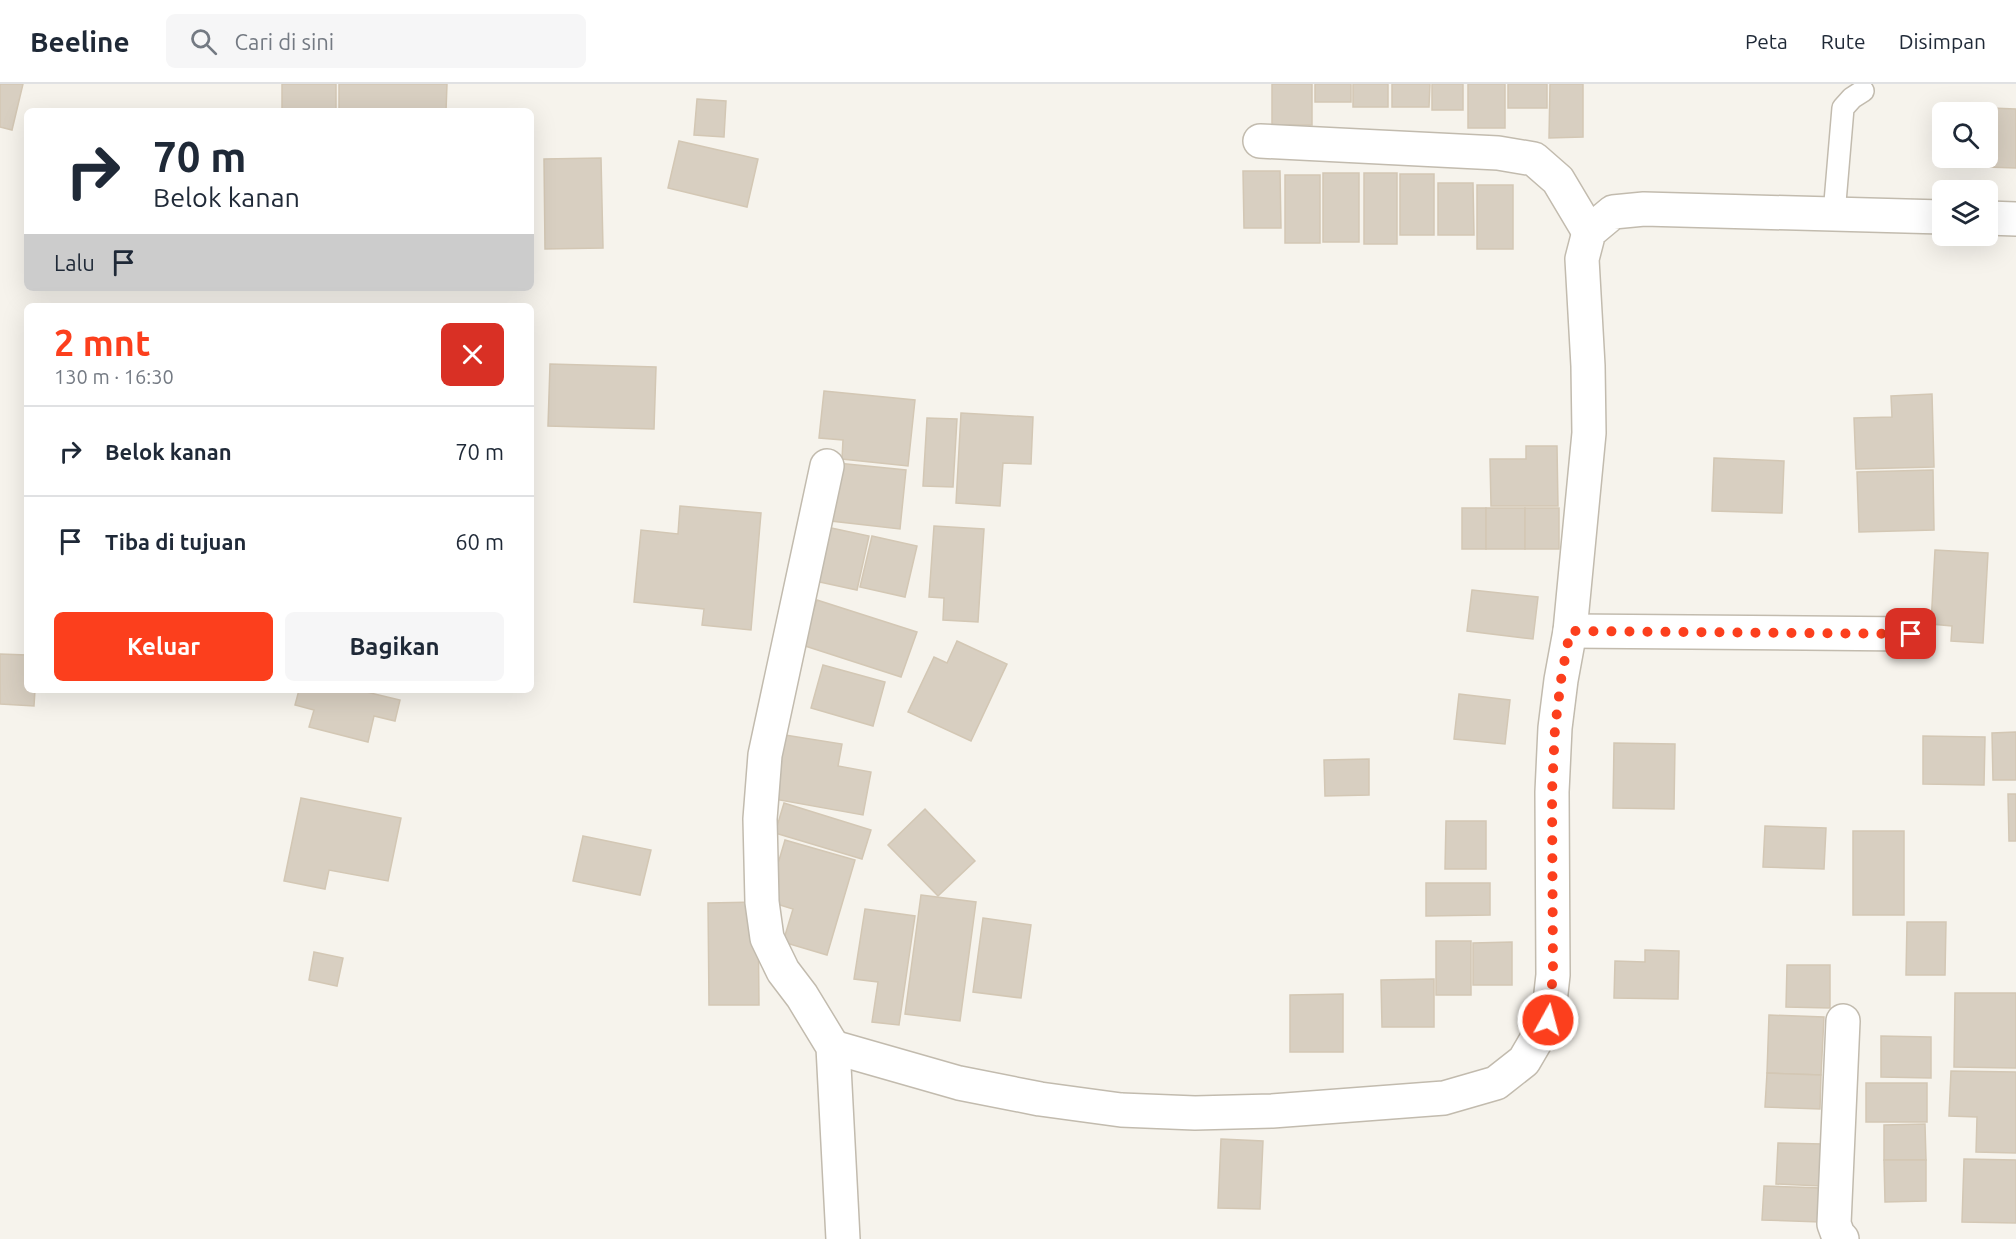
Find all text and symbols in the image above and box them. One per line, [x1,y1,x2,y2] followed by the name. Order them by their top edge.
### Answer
[166,14,586,68] search box
[187,25,220,58] icon: search
[30,26,130,57] text: Beeline
[235,29,334,54] text: Cari di sini
[1745,29,1788,53] text: Peta
[1821,29,1866,53] text: Rute
[1899,29,1986,53] text: Disimpan
[1932,102,1998,246] map controls
[1932,102,1998,168] button: search
[54,132,132,210] icon: right
[153,133,247,180] text: 70 m
[1932,180,1998,246] button: layers
[153,182,300,212] text: Belok kanan
[107,246,140,279] icon: arrive
[54,250,95,275] text: Lalu
[54,322,150,363] text: 2 mnt
[441,323,504,386] button: close
[54,365,174,388] text: 130 m · 16:30
[54,435,87,468] icon: right
[105,439,232,464] text: Belok kanan
[455,439,504,464] text: 70 m
[54,525,87,558] icon: arrive
[105,529,246,554] text: Tiba di tujuan
[455,529,504,554] text: 60 m
[1885,608,1936,659] pin
[54,612,273,681] button: Keluar
[285,612,504,681] button: Bagikan
[1894,617,1927,650] icon: arrive
[1516,988,1580,1052] position arrow

